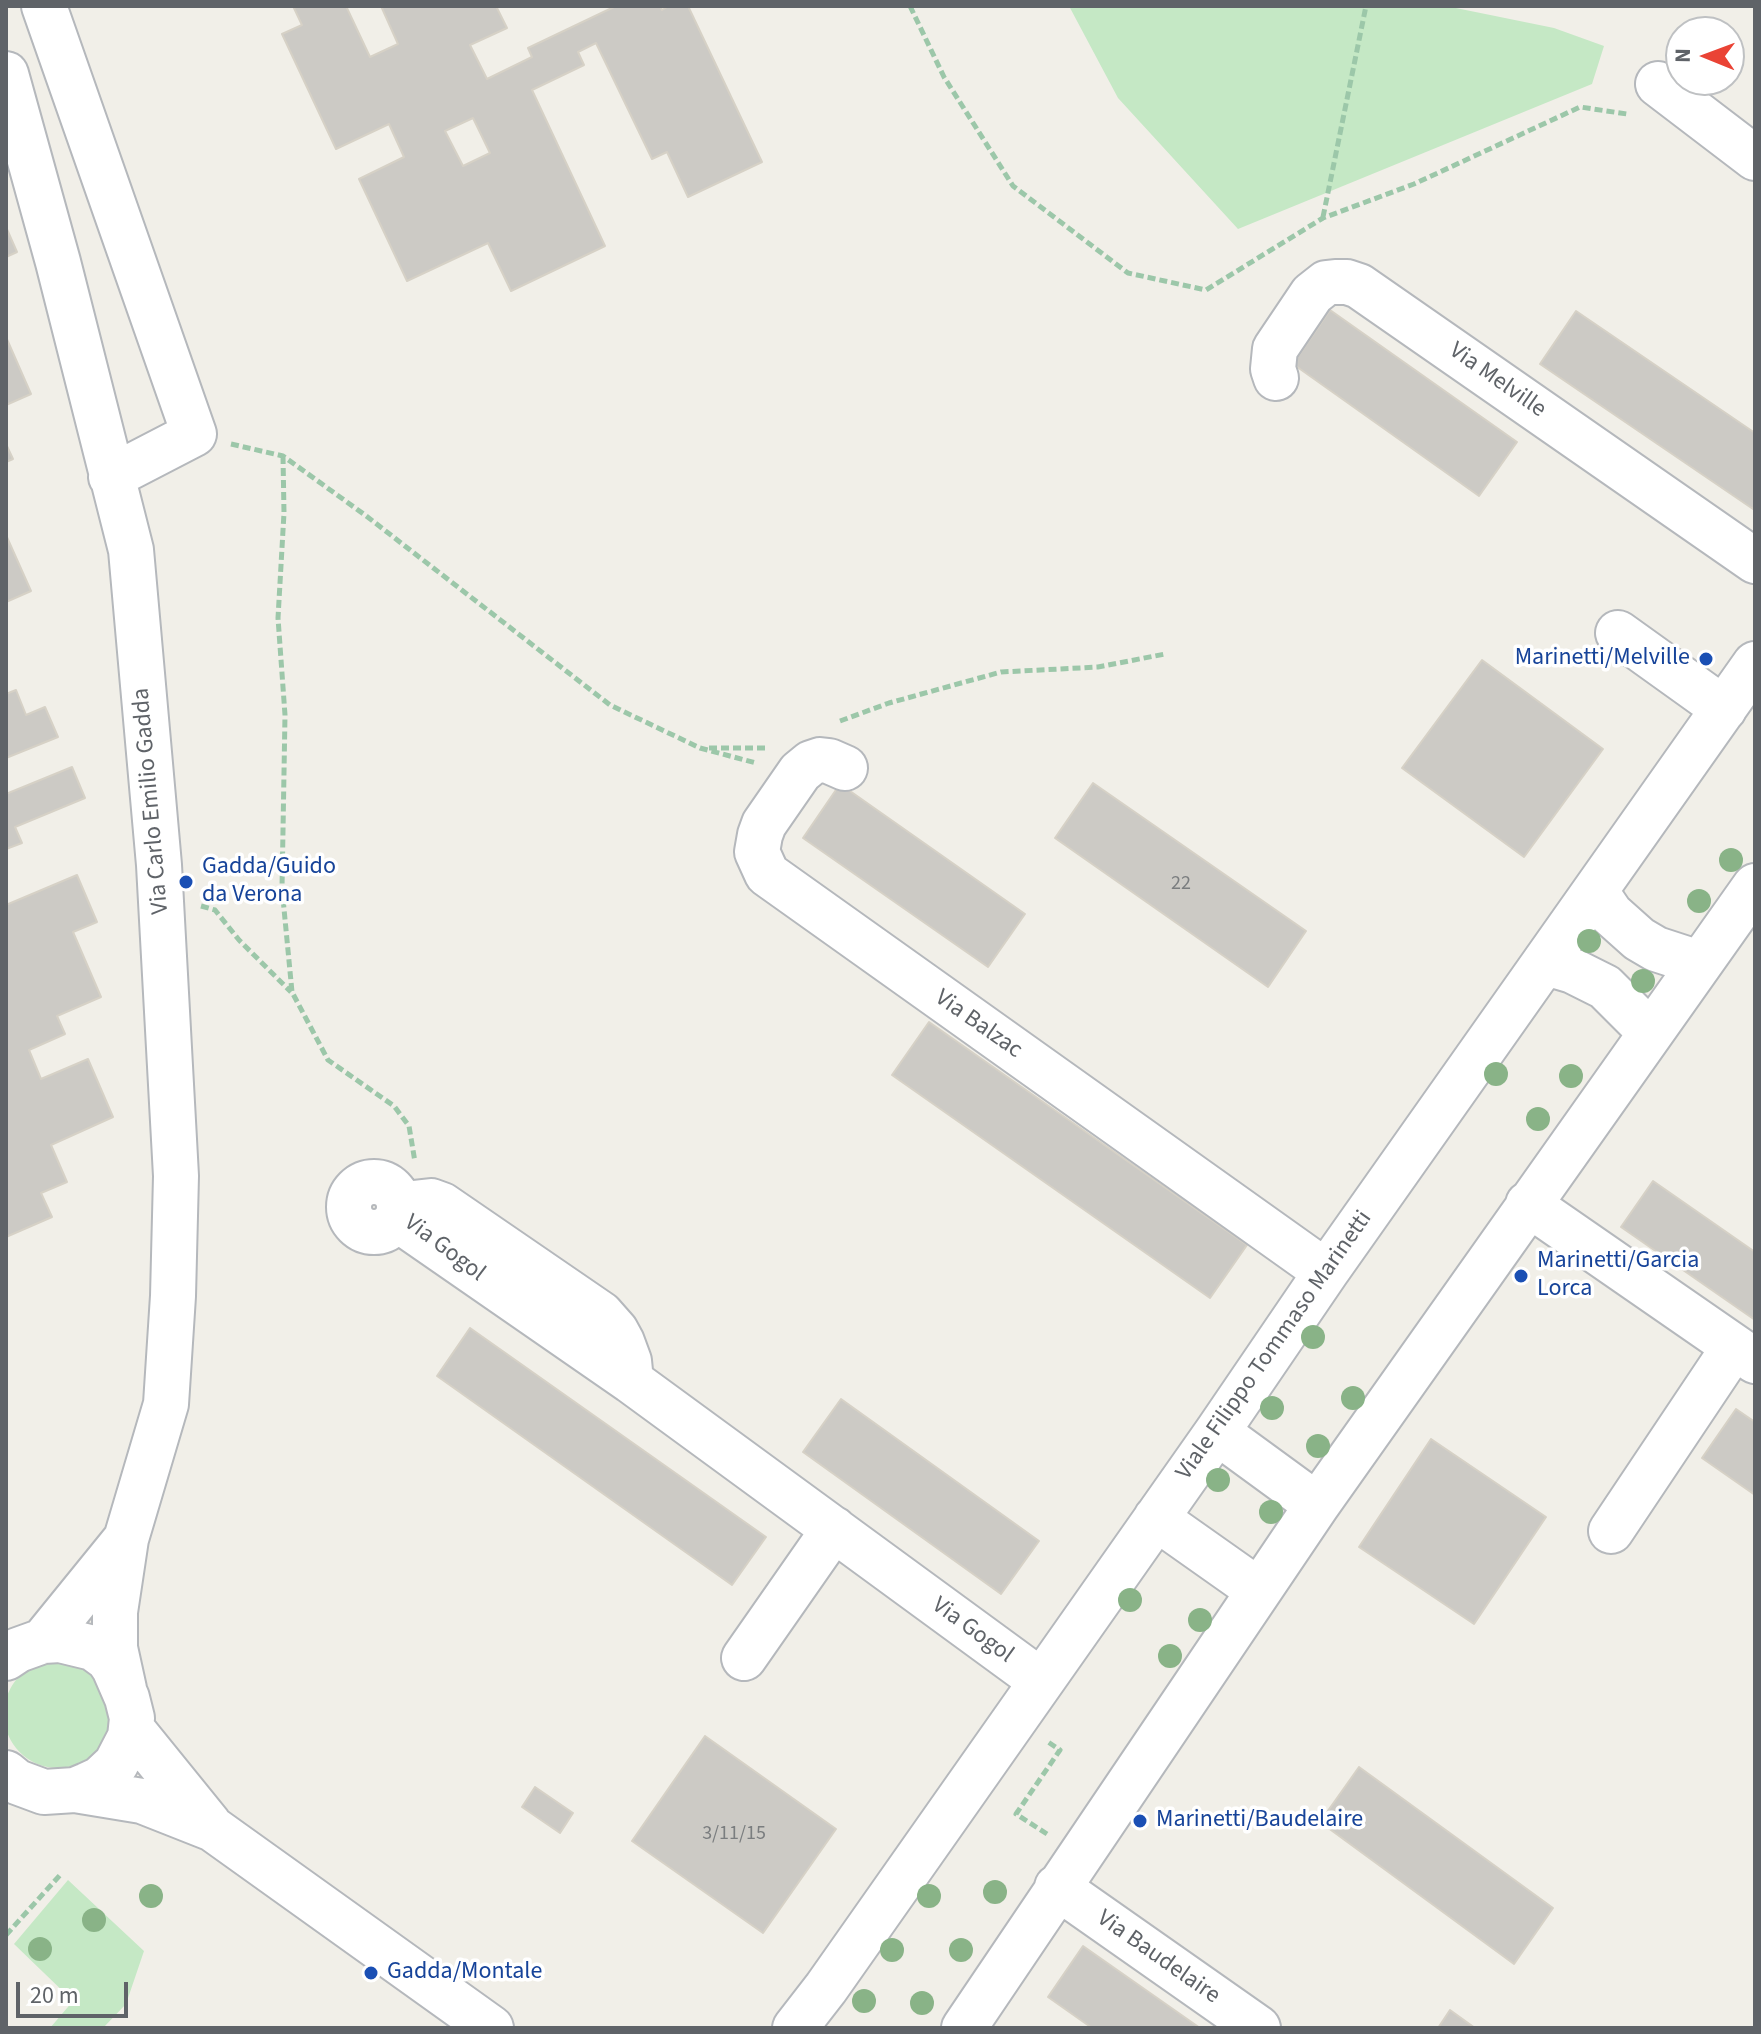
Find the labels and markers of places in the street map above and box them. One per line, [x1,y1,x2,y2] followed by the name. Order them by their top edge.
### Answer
[1515,645,1690,673] place label: Marinetti/Melville
[1697,650,1715,668] marker: Marinetti/Melville
[202,854,336,910] place label: Gadda/Guido da Verona
[177,873,195,891] marker: Gadda/Guido da Verona
[1537,1248,1699,1304] place label: Marinetti/Garcia Lorca
[1512,1267,1530,1285] marker: Marinetti/Garcia Lorca
[1156,1807,1363,1835] place label: Marinetti/Baudelaire
[1131,1812,1149,1830] marker: Marinetti/Baudelaire
[387,1959,542,1987] place label: Gadda/Montale
[362,1964,380,1982] marker: Gadda/Montale

